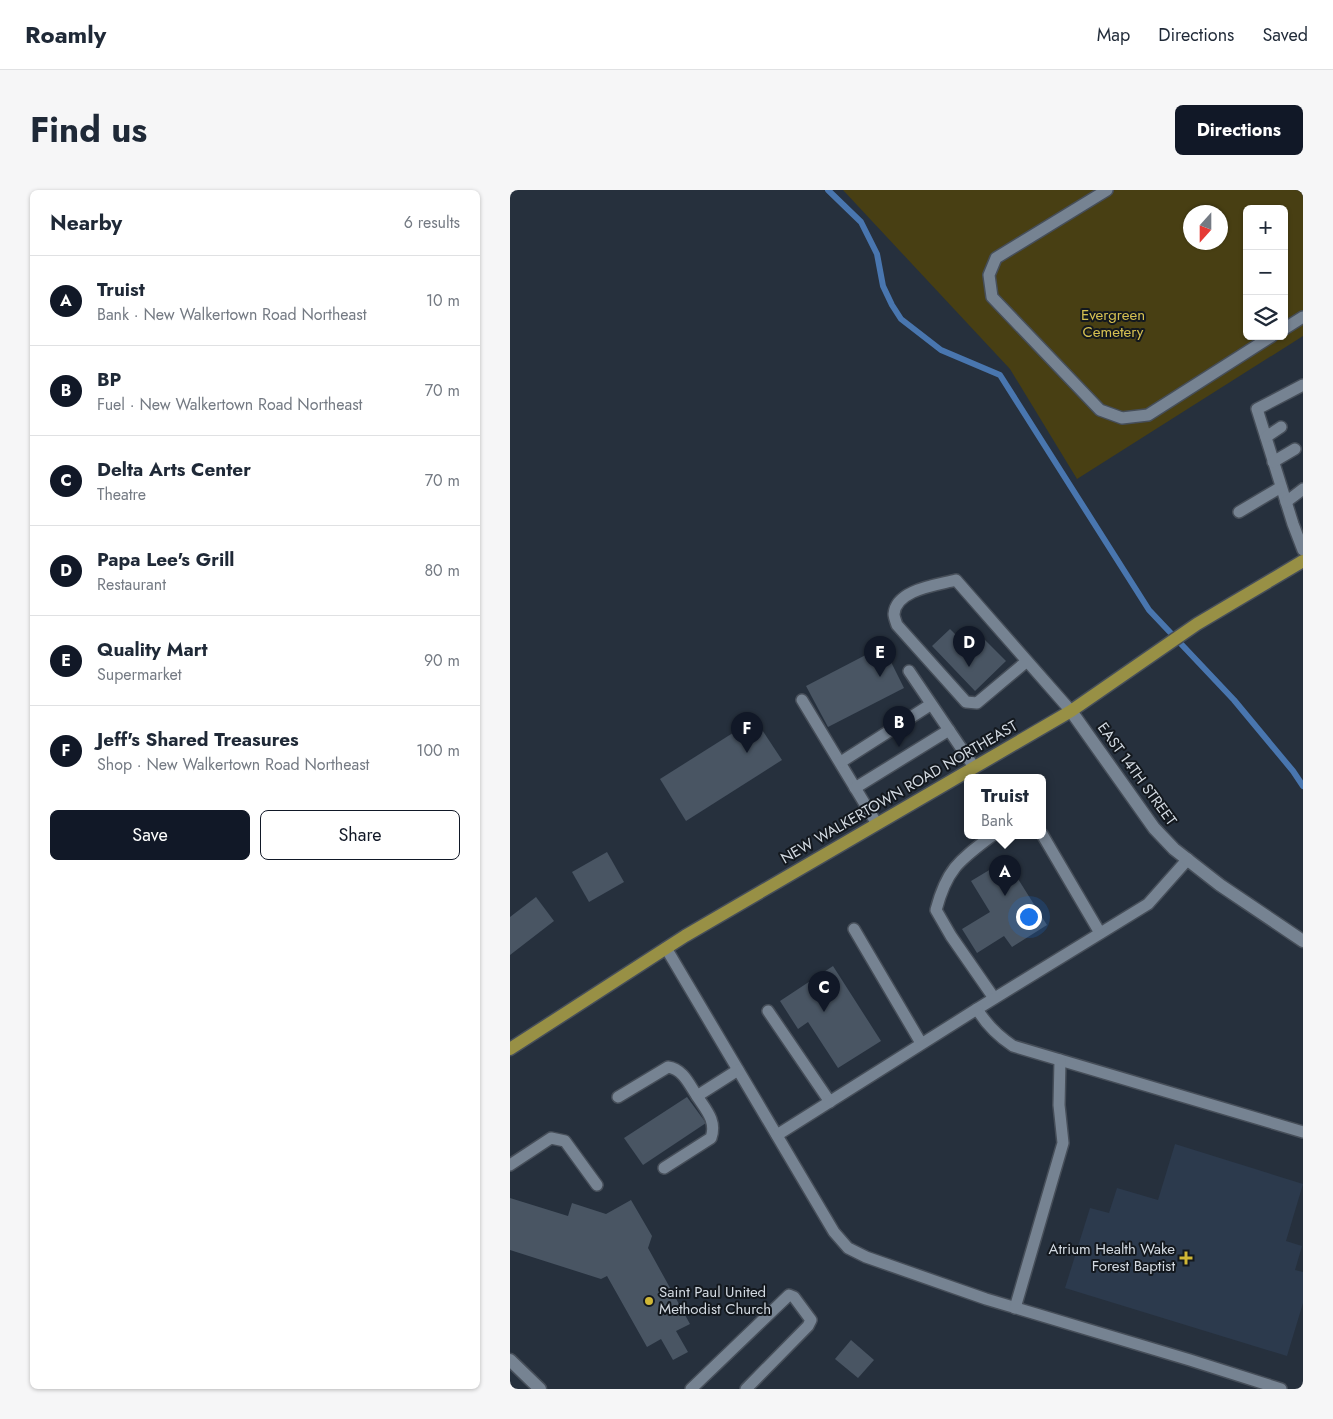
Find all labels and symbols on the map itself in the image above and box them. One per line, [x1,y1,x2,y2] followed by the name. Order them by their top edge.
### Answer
[1183,205,1228,250] north arrow
[1081,304,1145,343] park label: Evergreen Cemetery
[953,626,985,667] pin: D
[864,636,896,677] pin: E
[883,706,915,747] pin: B
[731,712,763,753] pin: F
[776,715,1022,869] street label: NEW WALKERTOWN ROAD NORTHEAST
[1092,718,1182,830] street label: EAST 14TH STREET
[989,855,1021,896] pin: A
[1016,904,1042,930] your location
[808,971,840,1012] pin: C
[1049,1238,1175,1277] place label: Atrium Health Wake Forest Baptist
[1179,1251,1193,1265] marker: Atrium Health Wake Forest Baptist
[659,1281,771,1320] place label: Saint Paul United Methodist Church
[643,1295,655,1307] marker: Saint Paul United Methodist Church

